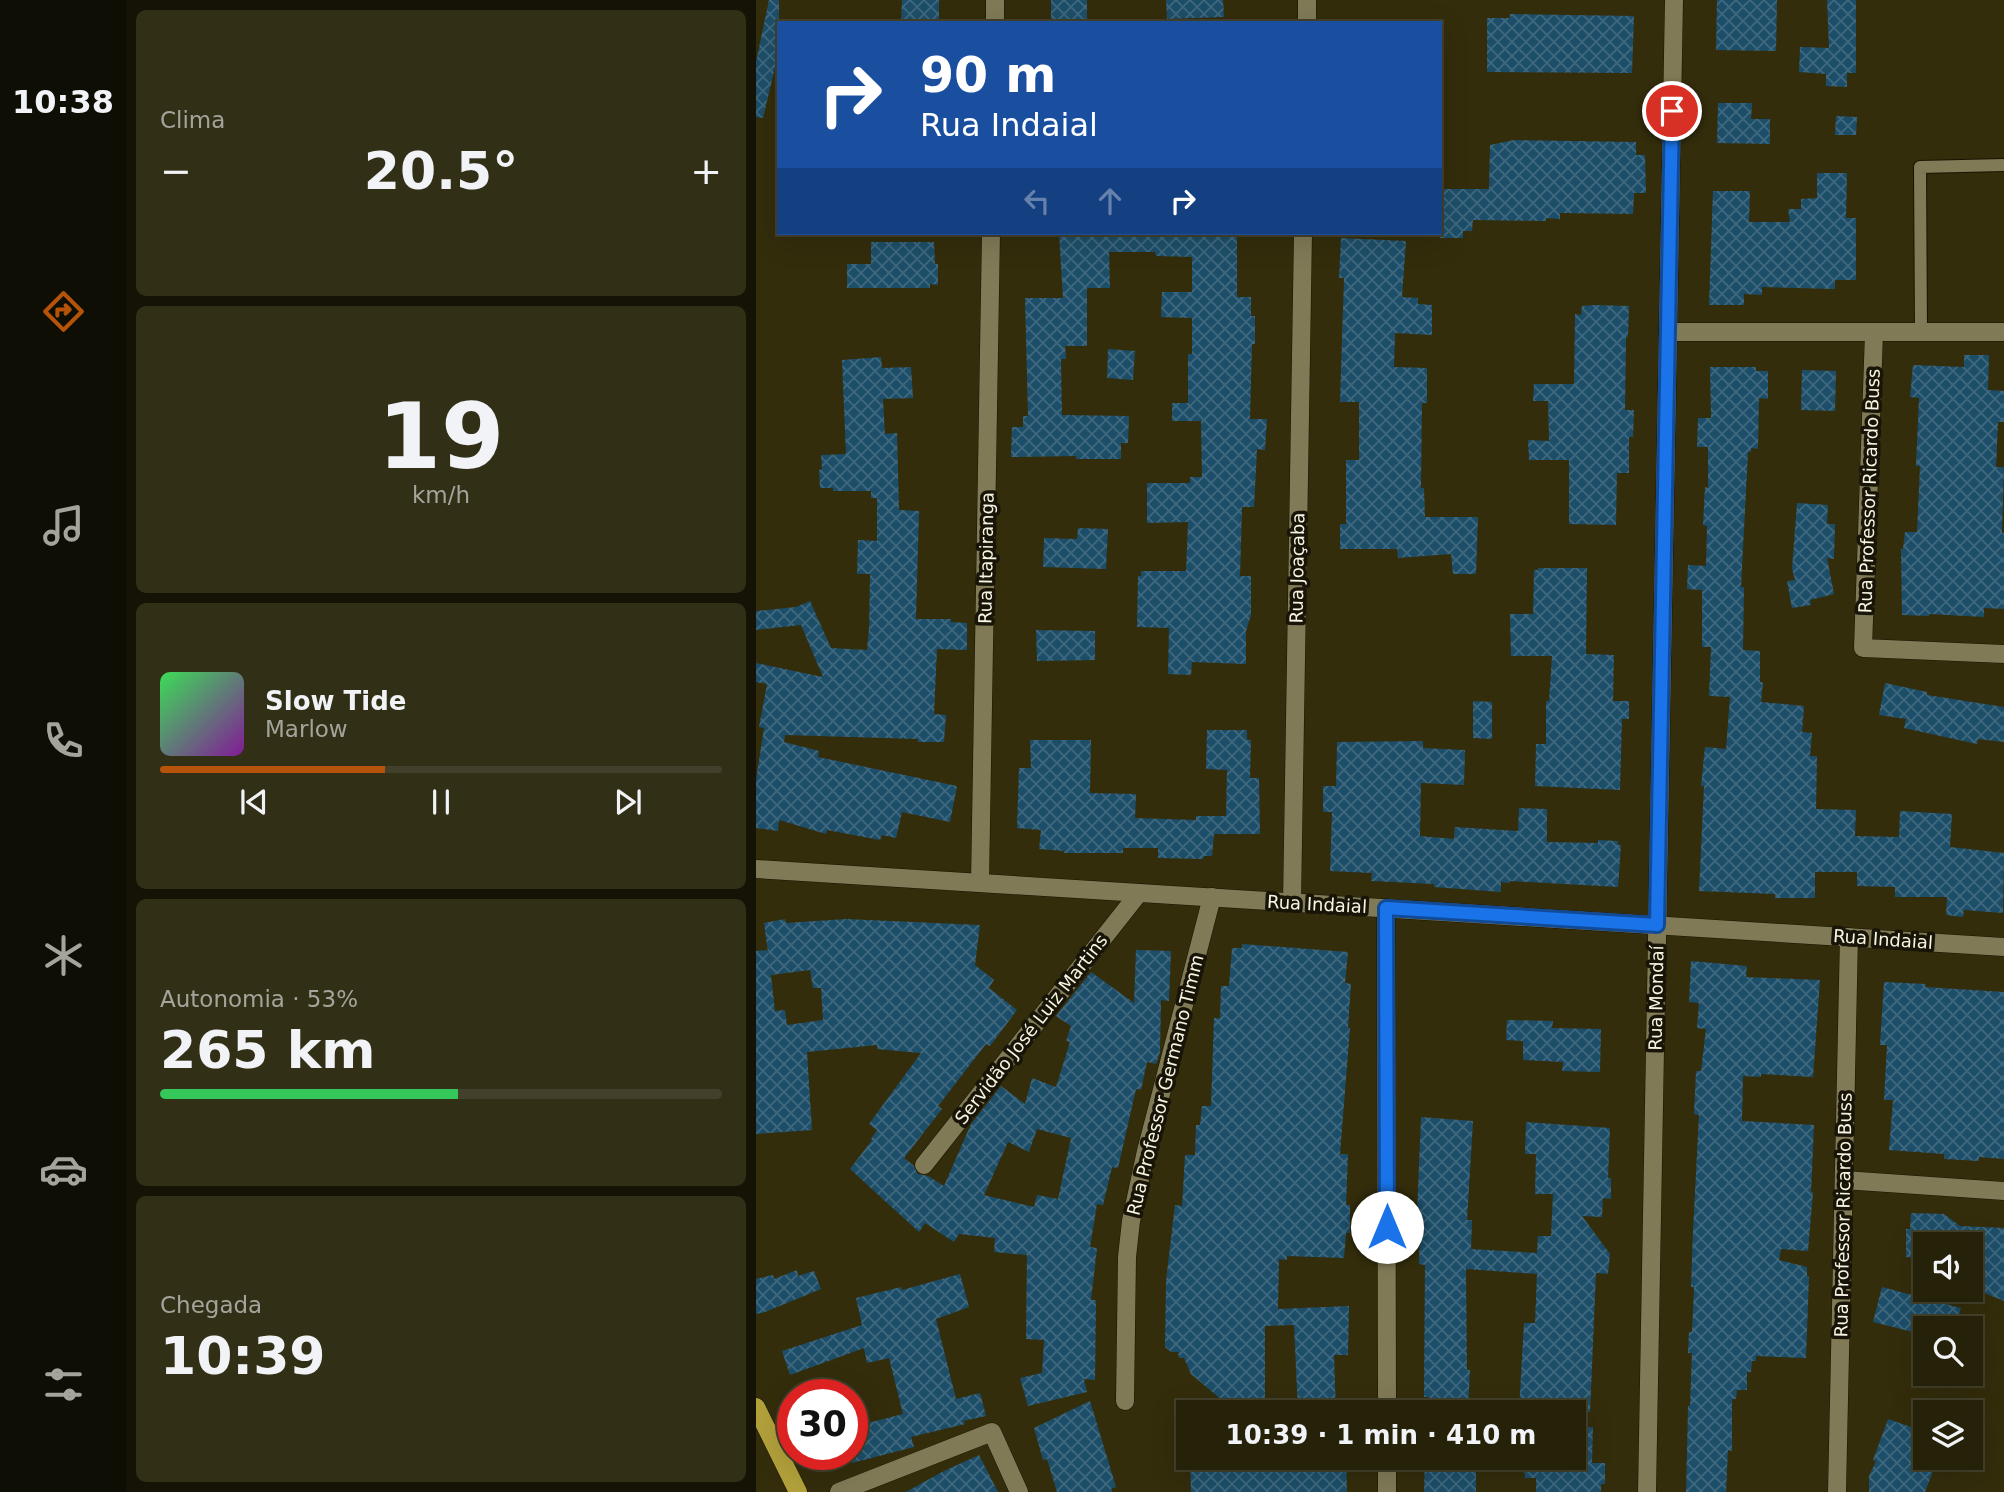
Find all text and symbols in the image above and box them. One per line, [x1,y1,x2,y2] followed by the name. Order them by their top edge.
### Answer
[920,47,1056,104] text: 90 m
[805,49,896,140] icon: right
[1642,81,1702,141] pin
[12,83,114,121] text: 10:38
[1653,92,1691,130] icon: arrive
[920,106,1098,144] text: Rua Indaial
[160,107,225,133] text: Clima
[364,141,518,201] text: 20.5°
[160,149,192,193] text: −
[690,149,722,193] text: +
[1018,182,1056,220] icon: left
[1091,182,1129,220] icon: ahead
[1164,182,1202,220] icon: right
[39,287,88,336] icon: directions
[1854,368,1884,614] street label: Rua Professor Ricardo Buss
[378,384,504,489] text: 19
[412,482,470,508] text: km/h
[974,492,998,624] street label: Rua Itapiranga
[39,501,88,550] icon: music
[1286,513,1308,623] street label: Rua Joaçaba
[265,686,406,716] text: Slow Tide
[39,716,88,765] icon: phone
[265,716,348,742] text: Marlow
[235,783,273,821] icon: previous
[422,783,460,821] icon: pause
[609,783,647,821] icon: next
[1266,891,1368,917] street label: Rua Indaial
[1832,925,1934,953] street label: Rua Indaial
[950,930,1112,1128] street label: Servidão José Luiz Martins
[39,931,88,980] icon: climate
[1645,944,1667,1051] street label: Rua Mondaí
[1122,952,1208,1218] street label: Rua Professor Germano Timm
[160,986,358,1012] text: Autonomia · 53%
[160,1020,375,1080] text: 265 km
[1830,1092,1856,1338] street label: Rua Professor Ricardo Buss
[39,1145,88,1194] icon: car
[1350,1190,1424,1264] position arrow
[1913,1232,1983,1470] map controls
[1913,1232,1983,1302] button: sound
[160,1292,262,1318] text: Chegada
[1913,1316,1983,1386] button: search
[160,1326,326,1386] text: 10:39
[39,1360,88,1409] icon: filters
[777,1379,868,1470] speed limit sign: 30
[1913,1400,1983,1470] button: layers
[1226,1420,1536,1450] text: 10:39 · 1 min · 410 m

